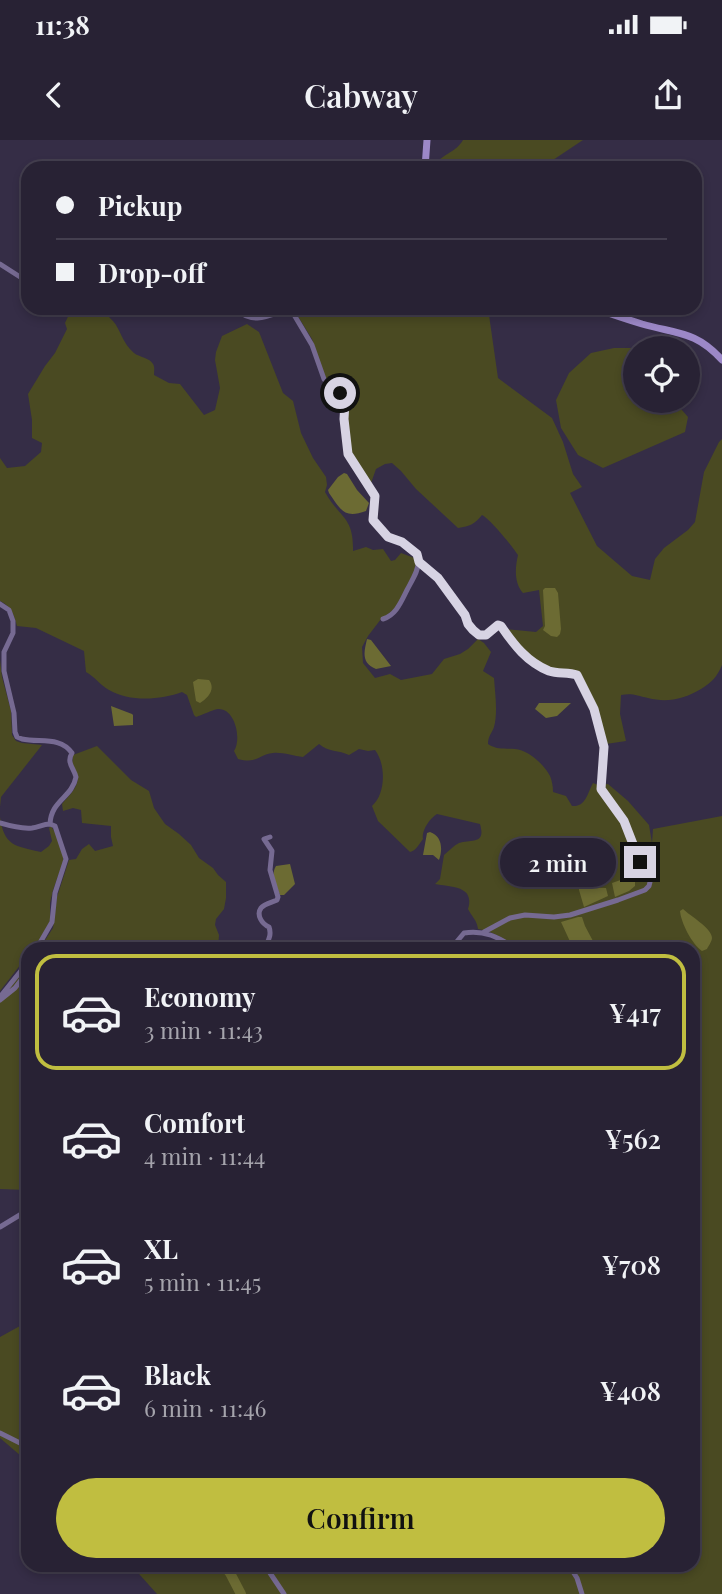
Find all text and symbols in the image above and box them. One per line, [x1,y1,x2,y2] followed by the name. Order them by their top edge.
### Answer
[35,7,90,42] text: 11:38
[304,73,418,116] text: Cabway
[35,76,73,114] icon: back
[649,76,687,114] icon: share
[98,188,182,223] text: Pickup
[98,255,205,290] text: Drop-off
[623,336,700,413] map controls
[623,336,700,413] button: locate
[324,377,356,409] route start
[500,838,616,886] callout: 2 min
[624,846,656,878] route end
[529,847,587,878] text: 2 min
[144,979,255,1014] text: Economy
[60,981,123,1044] icon: car
[609,995,661,1030] text: ¥417
[144,1014,263,1045] text: 3 min · 11:43
[144,1105,245,1140] text: Comfort
[60,1107,123,1170] icon: car
[605,1121,661,1156] text: ¥562
[144,1140,265,1171] text: 4 min · 11:44
[144,1231,178,1266] text: XL
[60,1233,123,1296] icon: car
[602,1247,661,1282] text: ¥708
[144,1266,261,1297] text: 5 min · 11:45
[144,1357,211,1392] text: Black
[60,1359,123,1422] icon: car
[600,1373,661,1408] text: ¥408
[144,1392,266,1423] text: 6 min · 11:46
[56,1478,665,1558] button: Confirm

